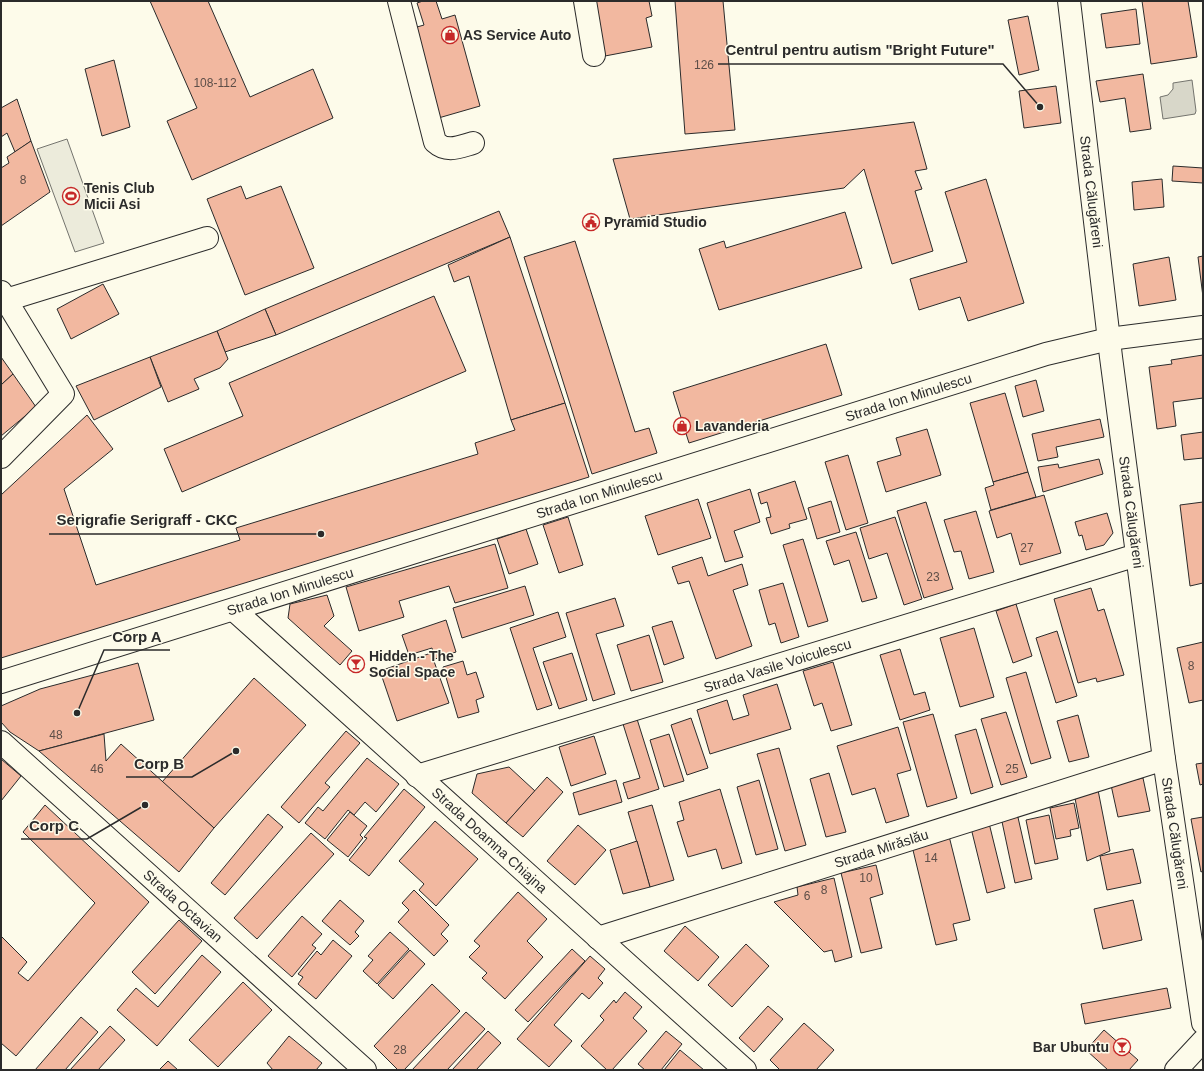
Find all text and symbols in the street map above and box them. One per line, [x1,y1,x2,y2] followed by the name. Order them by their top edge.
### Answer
[440,25,460,45] shop icon: AS Service Auto
[463,27,571,43] place label: AS Service Auto
[718,37,1003,64] callout: Centrul pentru autism "Bright Future"
[725,41,995,58] text: Centrul pentru autism "Bright Future"
[694,58,714,72] house number: 126
[193,76,237,90] house number: 108-112
[1077,135,1106,249] street label: Strada Călugăreni
[20,173,27,187] house number: 8
[84,180,155,212] place label: Tenis Club Micii Asi
[61,186,81,206] sports icon: Tenis Club Micii Asi
[581,212,601,232] public building icon: Pyramid Studio
[604,214,707,230] place label: Pyramid Studio
[843,370,974,425] street label: Strada Ion Minulescu
[672,416,692,436] shop icon: Lavanderia
[695,418,769,434] place label: Lavanderia
[1116,455,1147,569] street label: Strada Călugăreni
[534,467,664,522] street label: Strada Ion Minulescu
[49,507,246,534] callout: Serigrafie Serigraff - CKC
[57,511,238,528] text: Serigrafie Serigraff - CKC
[1020,541,1034,555] house number: 27
[225,564,355,619] street label: Strada Ion Minulescu
[926,570,940,584] house number: 23
[104,623,170,650] callout: Corp A
[112,628,162,645] text: Corp A
[702,635,853,696] street label: Strada Vasile Voiculescu
[369,648,456,680] place label: Hidden - The Social Space
[346,654,366,674] bar icon: Hidden - The Social Space
[1188,659,1195,673] house number: 8
[49,728,63,742] house number: 48
[126,750,192,777] callout: Corp B
[134,755,184,772] text: Corp B
[90,762,104,776] house number: 46
[1005,762,1019,776] house number: 25
[1159,776,1191,890] street label: Strada Călugăreni
[429,784,551,896] street label: Strada Doamna Chiajna
[21,812,87,839] callout: Corp C
[29,817,79,834] text: Corp C
[832,826,930,871] street label: Strada Mirăslău
[924,851,938,865] house number: 14
[140,866,226,946] street label: Strada Octavian
[859,871,873,885] house number: 10
[821,883,828,897] house number: 8
[804,889,811,903] house number: 6
[1112,1037,1132,1057] bar icon: Bar Ubuntu
[1033,1039,1109,1055] place label: Bar Ubuntu
[393,1043,407,1057] house number: 28

